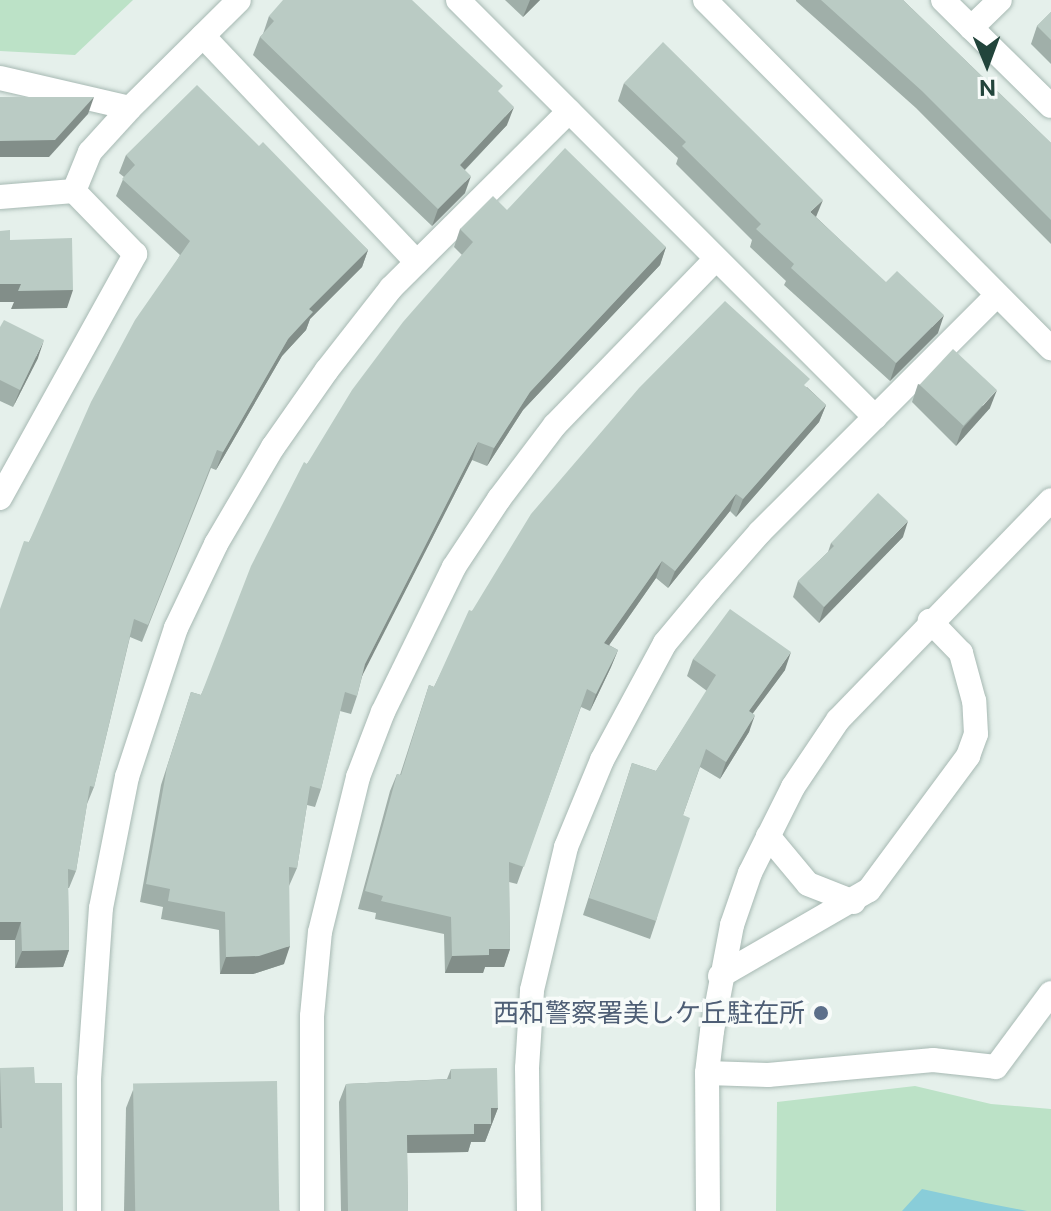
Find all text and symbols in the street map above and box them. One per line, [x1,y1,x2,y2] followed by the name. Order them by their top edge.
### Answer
[947,24,1027,104] north arrow
[979,75,996,101] text: N
[493,997,805,1029] place label: 西和警察署美しケ丘駐在所
[812,1004,830,1022] marker: 西和警察署美しケ丘駐在所

